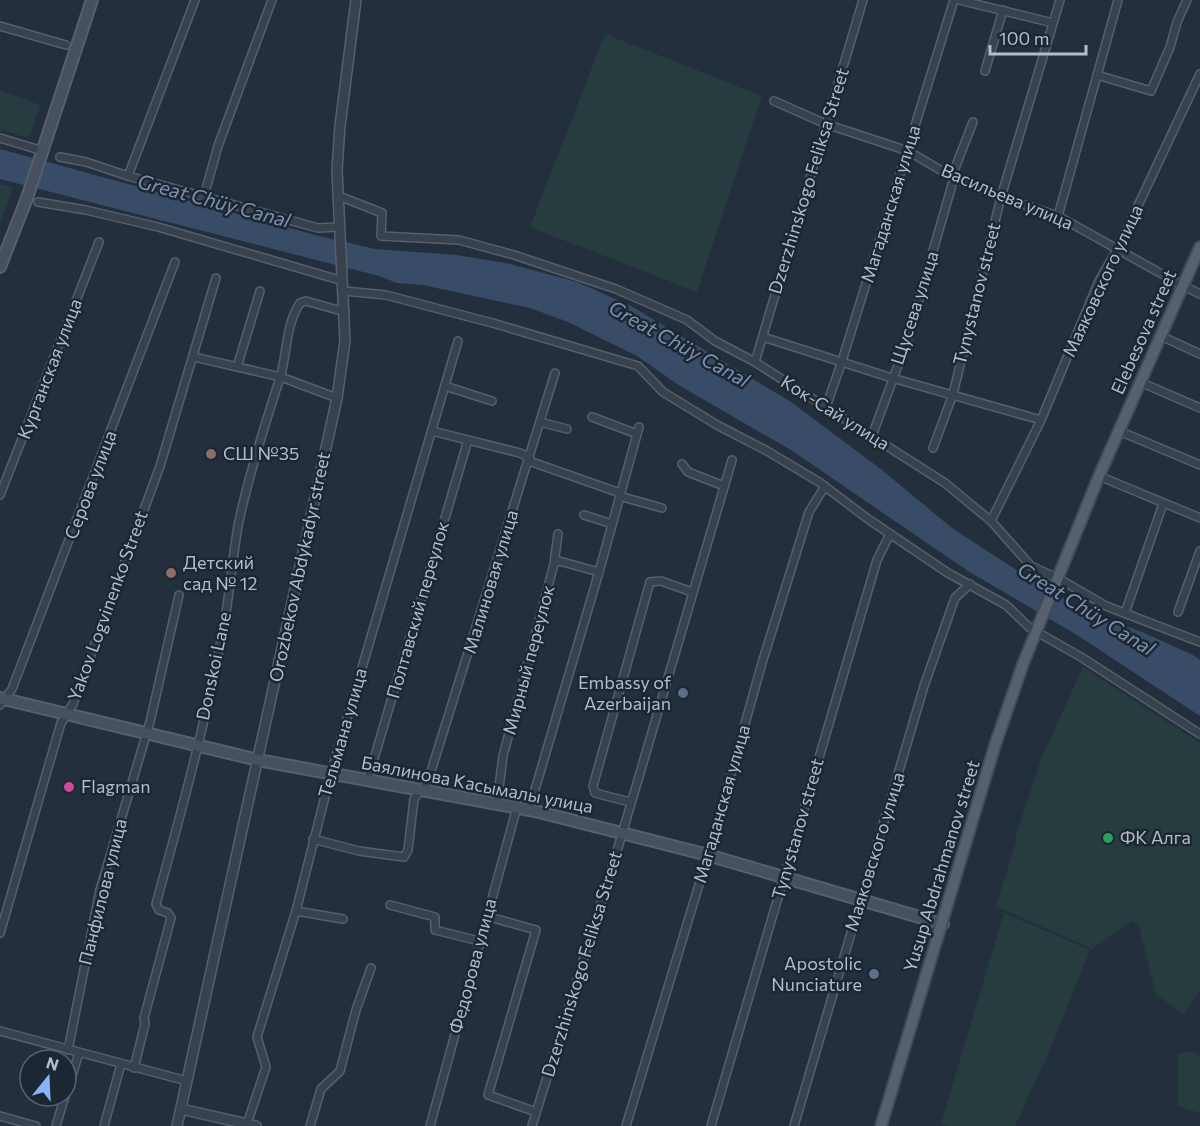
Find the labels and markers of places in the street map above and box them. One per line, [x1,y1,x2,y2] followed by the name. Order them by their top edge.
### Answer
[223,442,299,464] place label: СШ №35
[204,447,218,461] marker: СШ №35
[183,551,257,594] place label: Детский сад № 12
[164,566,178,580] marker: Детский сад № 12
[578,671,672,714] place label: Embassy of Azerbaijan
[676,686,690,700] marker: Embassy of Azerbaijan
[81,775,151,797] place label: Flagman
[62,780,76,794] marker: Flagman
[1120,826,1191,848] place label: ФК Алга
[1101,831,1115,845] marker: ФК Алга
[771,952,862,995] place label: Apostolic Nunciature
[867,967,881,981] marker: Apostolic Nunciature

